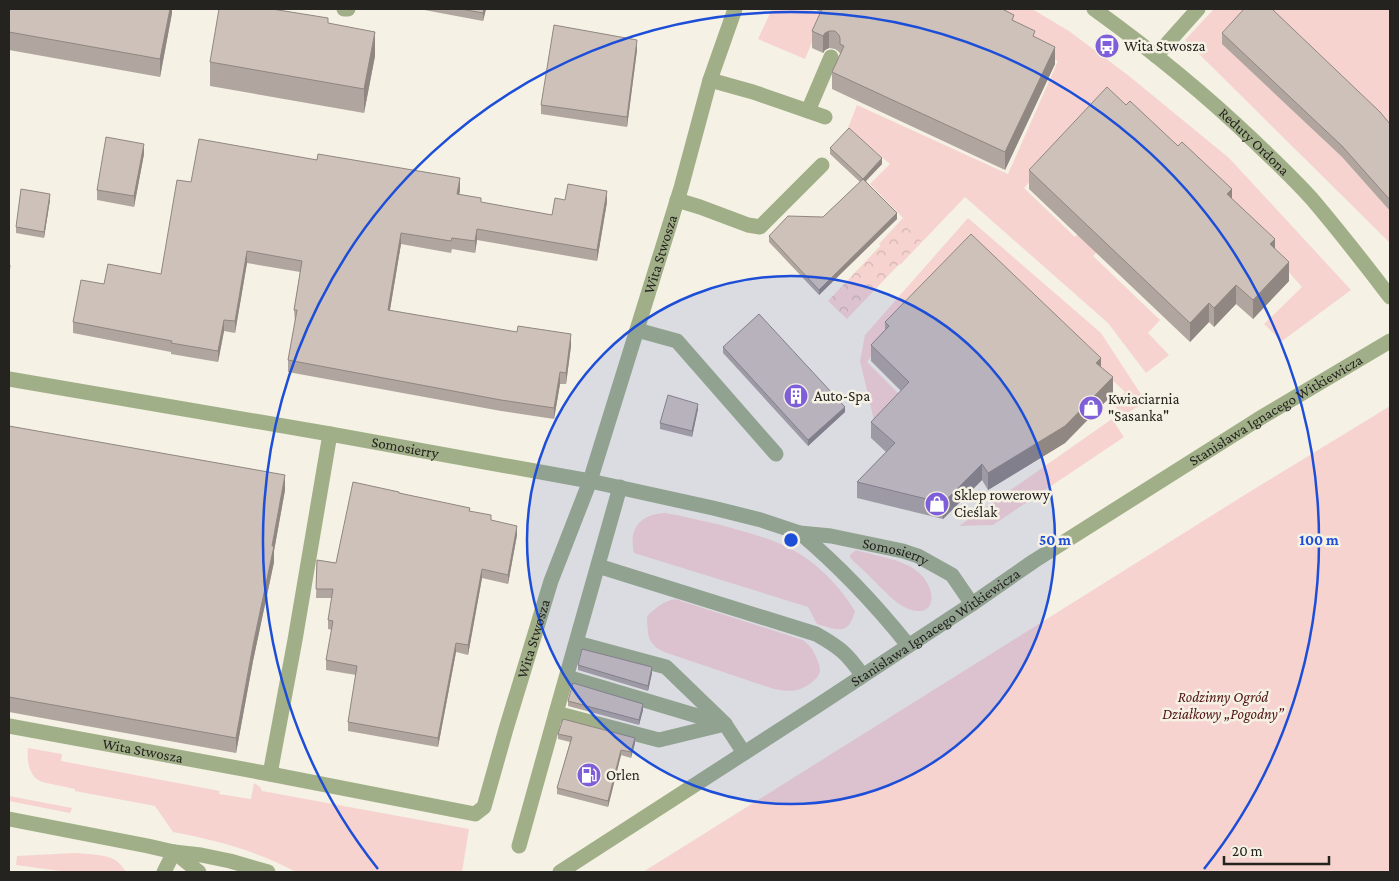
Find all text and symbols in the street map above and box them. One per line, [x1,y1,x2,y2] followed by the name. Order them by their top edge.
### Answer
[1094,33,1120,59] bus stop icon: Wita Stwosza
[1124,38,1206,54] place label: Wita Stwosza
[1216,105,1293,178] street label: Reduty Ordona
[641,213,680,296] street label: Wita Stwosza
[1186,351,1365,469] street label: Stanisława Ignacego Witkiewicza
[783,383,809,409] building icon: Auto-Spa
[814,388,870,405] place label: Auto-Spa
[1108,391,1179,424] place label: Kwiaciarnia "Sasanka"
[1078,395,1104,421] shop icon: Kwiaciarnia "Sasanka"
[370,434,440,463] street label: Somosierry
[954,487,1050,520] place label: Sklep rowerowy Cieślak
[924,491,950,517] shop icon: Sklep rowerowy Cieślak
[782,531,800,549] centre of rings
[1039,532,1071,548] text: 50 m
[1299,532,1339,548] text: 100 m
[861,535,932,569] street label: Somosierry
[848,565,1023,690] street label: Stanisława Ignacego Witkiewicza
[514,597,553,680] street label: Wita Stwosza
[1162,689,1285,723] park label: Rodzinny Ogród Działkowy „Pogodny”
[101,735,184,766] street label: Wita Stwosza
[576,762,602,788] fuel station icon: Orlen
[606,767,640,783] place label: Orlen
[1224,834,1329,866] scale bar
[1232,843,1263,859] text: 20 m

